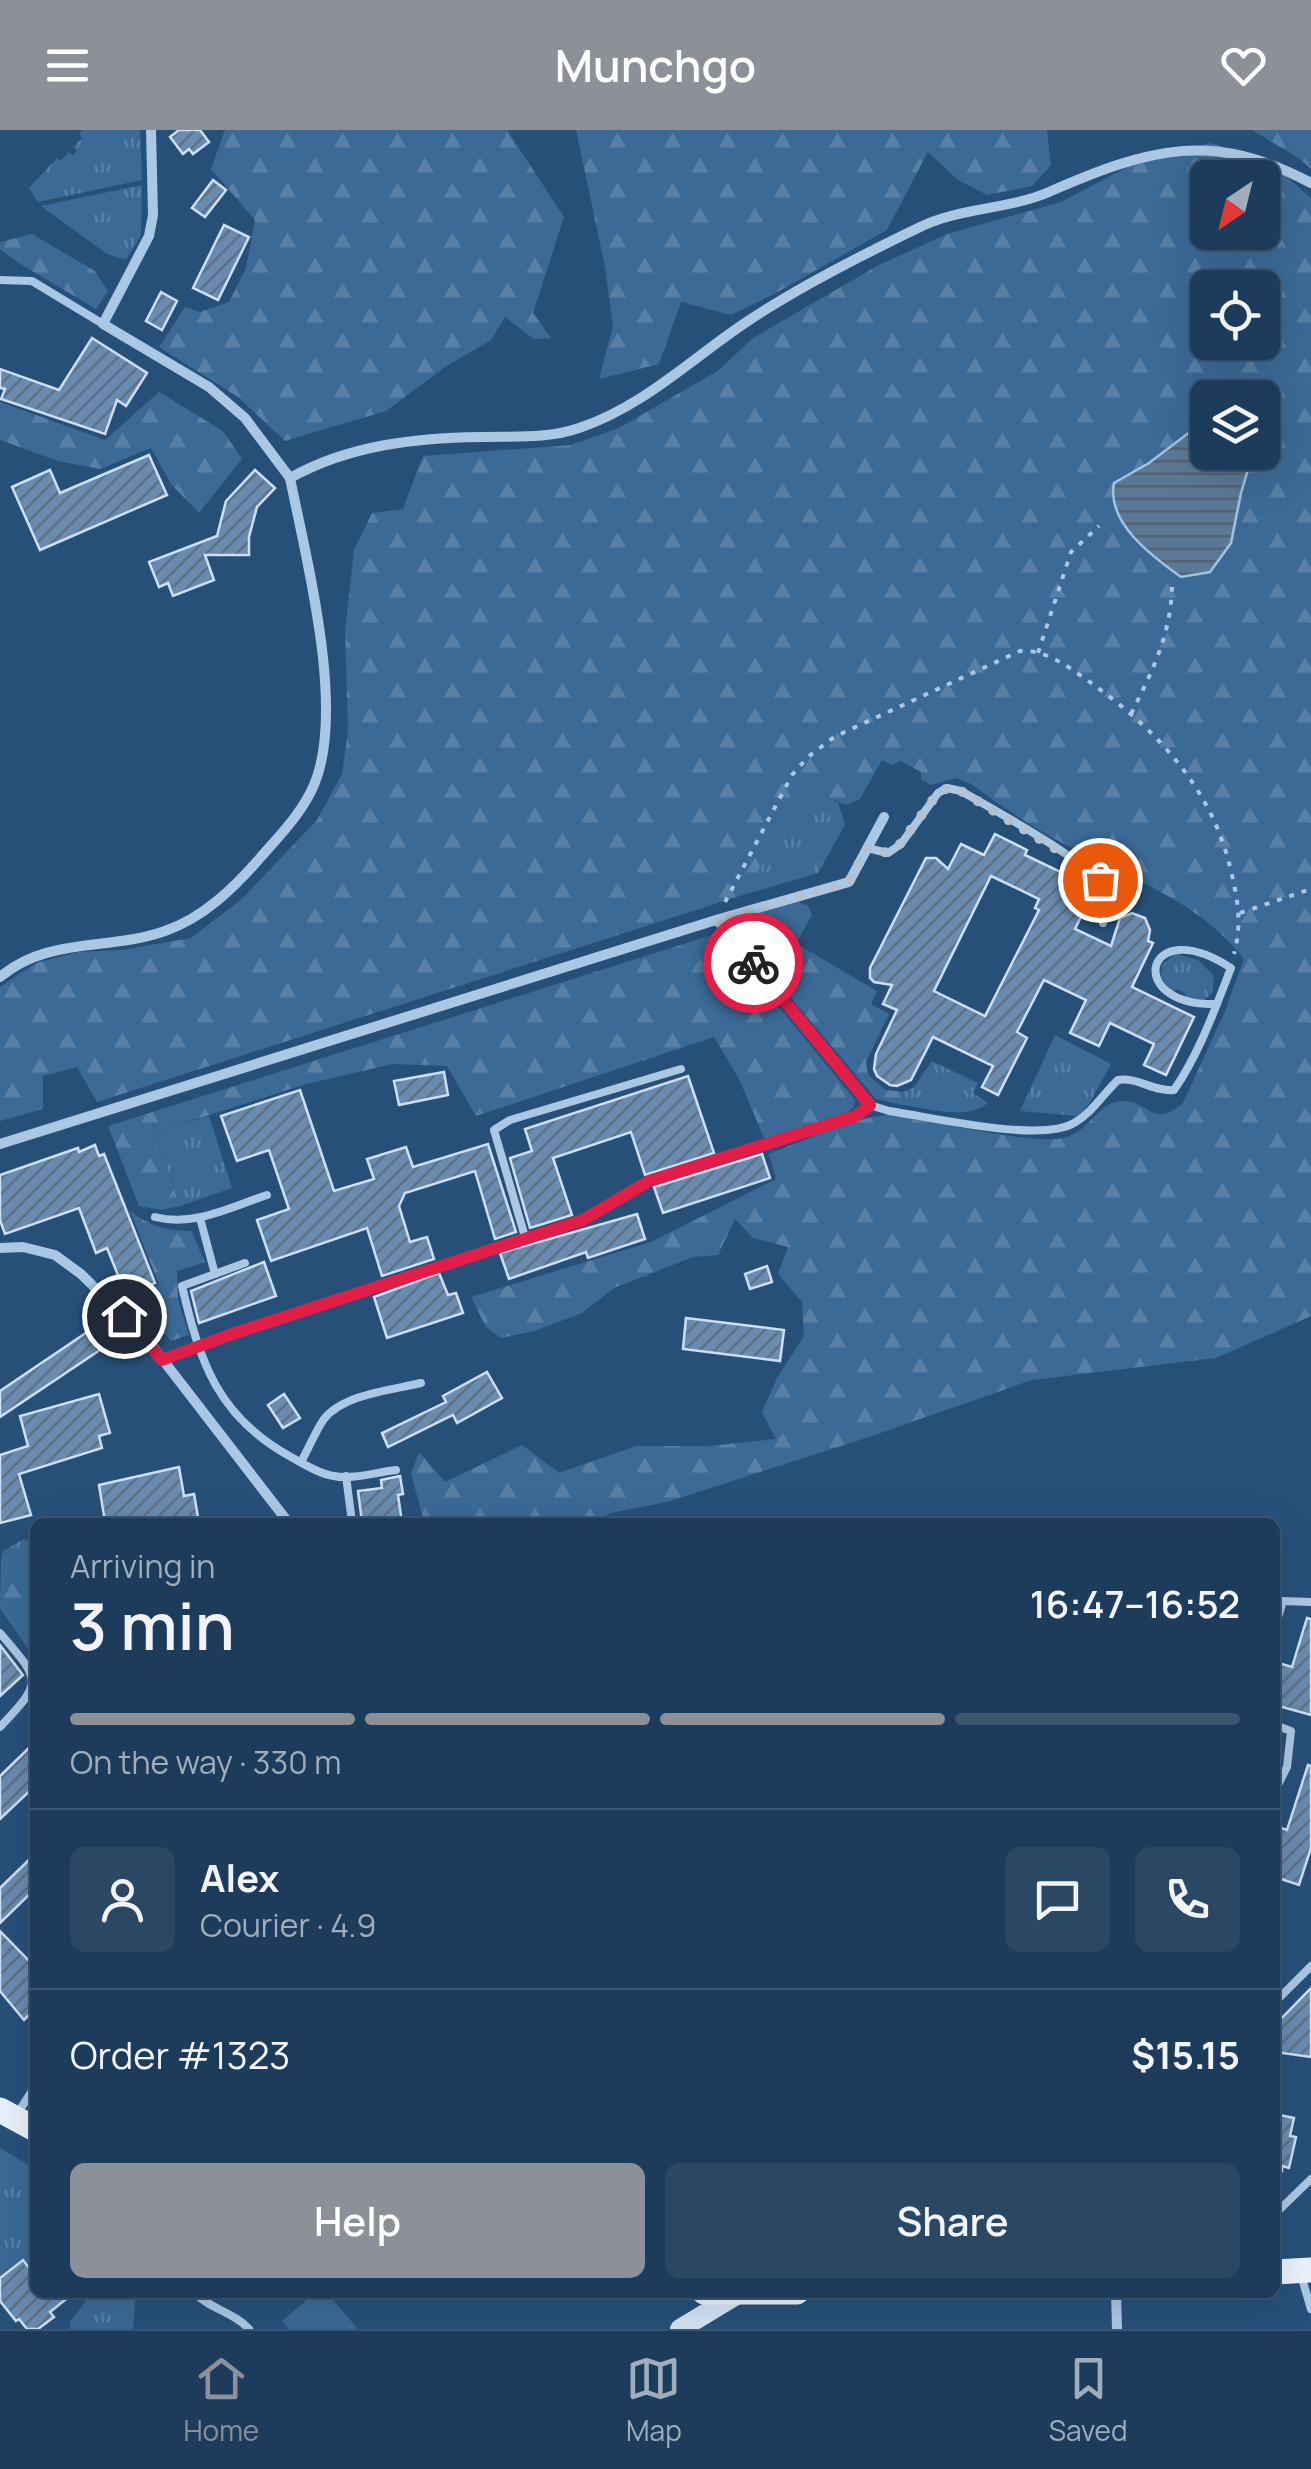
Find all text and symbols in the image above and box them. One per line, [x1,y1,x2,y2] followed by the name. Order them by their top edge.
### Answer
[555,34,756,96] text: Munchgo
[40,38,95,93] icon: menu
[1216,38,1271,93] icon: heart
[1190,160,1280,250] north arrow
[1190,160,1280,470] map controls
[1190,270,1280,360] button: locate
[1190,380,1280,470] button: layers
[1058,838,1143,923] pin
[1073,853,1128,908] icon: bag
[703,913,803,1013] courier
[726,936,781,991] icon: bike
[82,1274,167,1359] pin
[97,1289,152,1344] icon: home
[70,1544,215,1588] text: Arriving in
[1030,1577,1240,1629] text: 16:47–16:52
[70,1581,235,1670] text: 3 min
[70,1740,341,1784] text: On the way · 330 m
[70,1847,175,1952] button: person
[1005,1847,1110,1952] button: chat
[1135,1847,1240,1952] button: phone
[200,1851,279,1903] text: Alex
[200,1903,376,1947] text: Courier · 4.9
[70,2028,290,2080] text: Order #1323
[1131,2028,1240,2080] text: $15.15
[70,2163,645,2278] button: Help
[665,2163,1240,2278] button: Share
[183,2351,259,2449] tab: Home
[626,2351,682,2449] tab: Map
[1049,2351,1128,2449] tab: Saved

